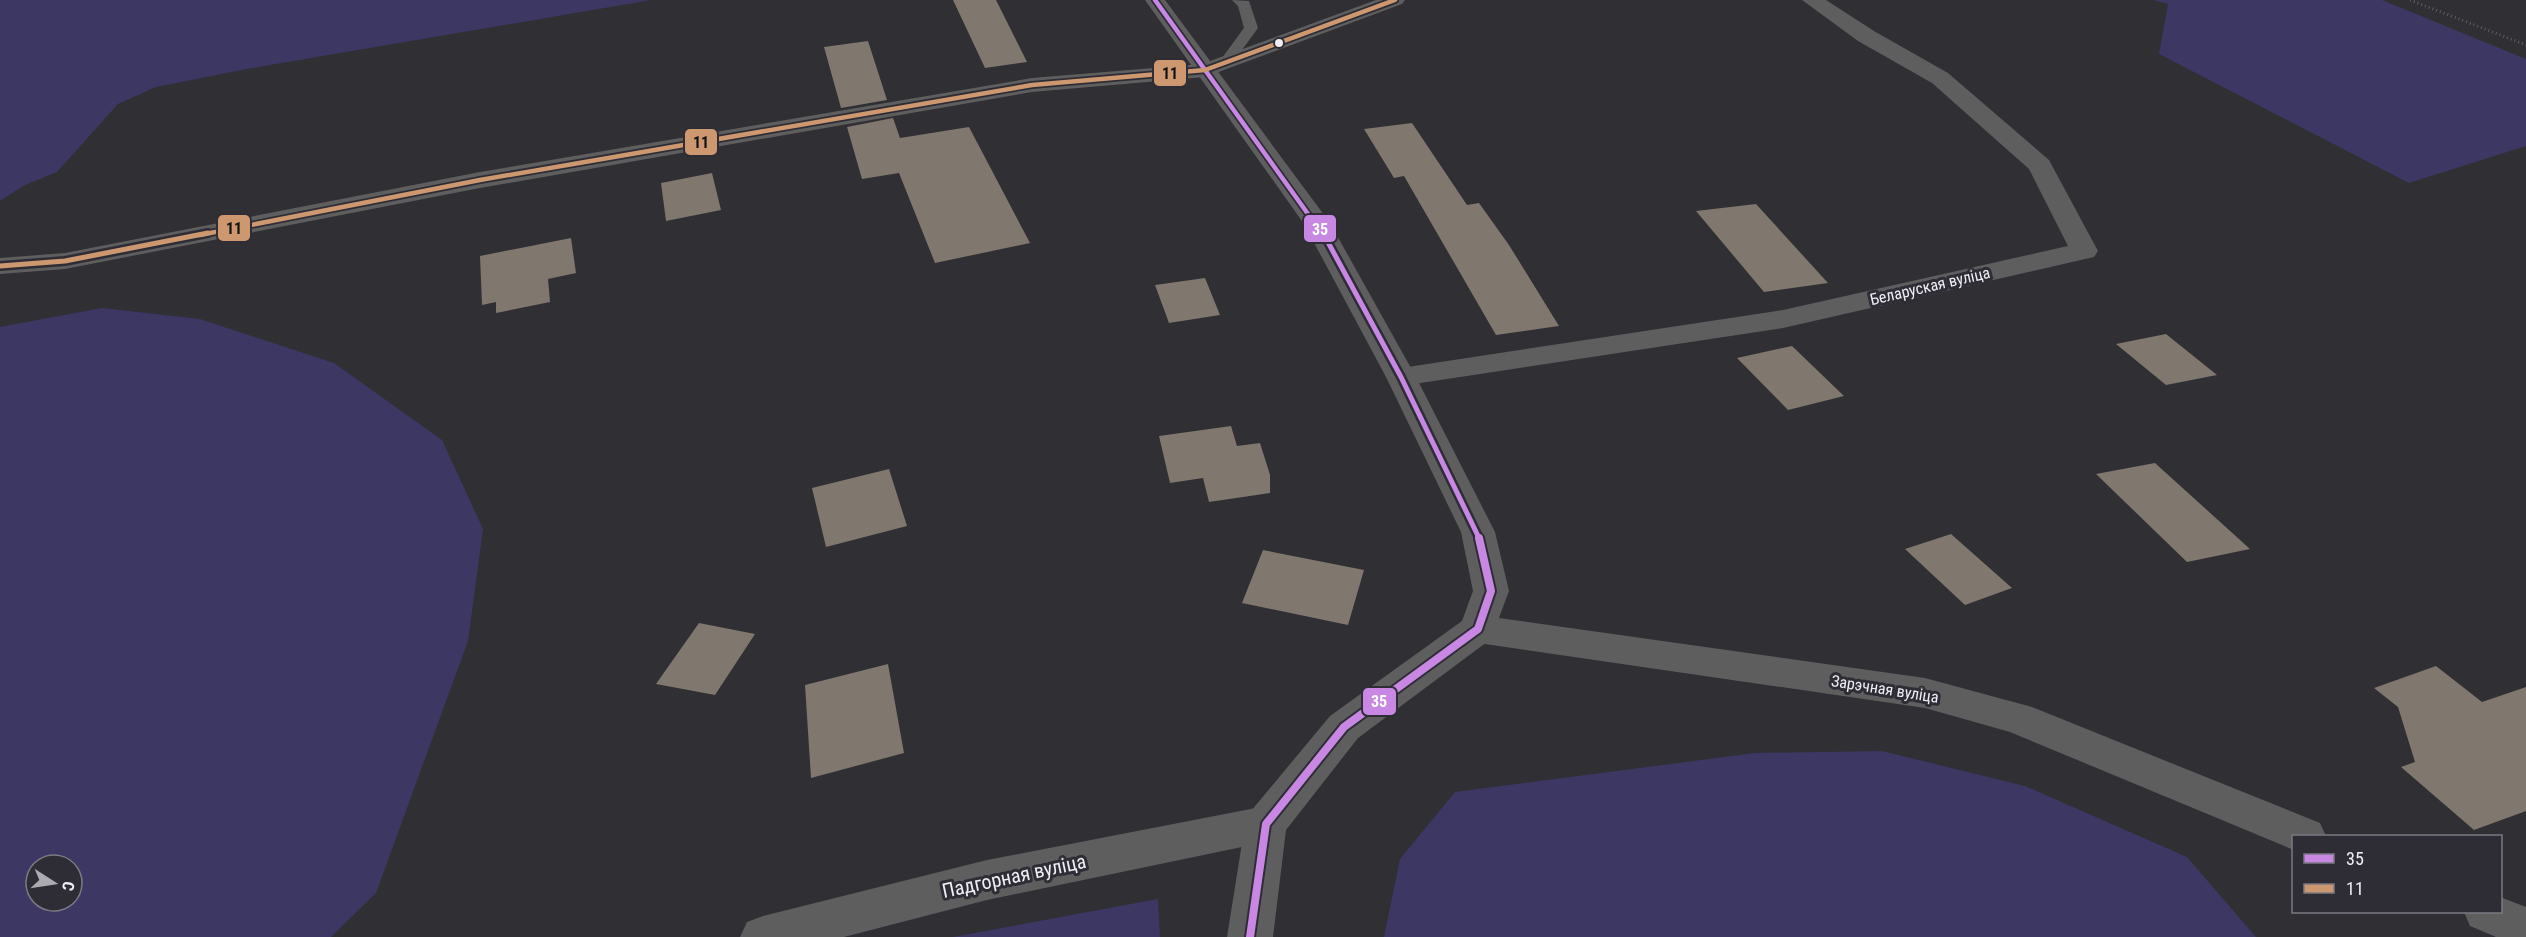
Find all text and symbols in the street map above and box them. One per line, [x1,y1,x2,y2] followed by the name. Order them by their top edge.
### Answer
[1273,37,1285,49] unlabelled marker
[1153,59,1187,87] line badge: 11
[1162,64,1178,83] text: 11
[684,128,718,156] line badge: 11
[693,133,709,152] text: 11
[217,214,251,242] line badge: 11
[1303,214,1337,243] line badge: 35
[226,219,242,238] text: 11
[1312,220,1328,239] text: 35
[1868,263,1992,309] street label: Беларуская вуліца
[1830,671,1940,707] street label: Зарэчная вуліца
[1362,687,1397,716] line badge: 35
[1371,692,1387,711] text: 35
[2292,835,2502,913] legend
[2346,848,2364,869] text: 35
[940,849,1088,903] street label: Падгорная вуліца
[24,853,84,913] north arrow
[2346,878,2364,899] text: 11
[58,880,78,892] text: С

